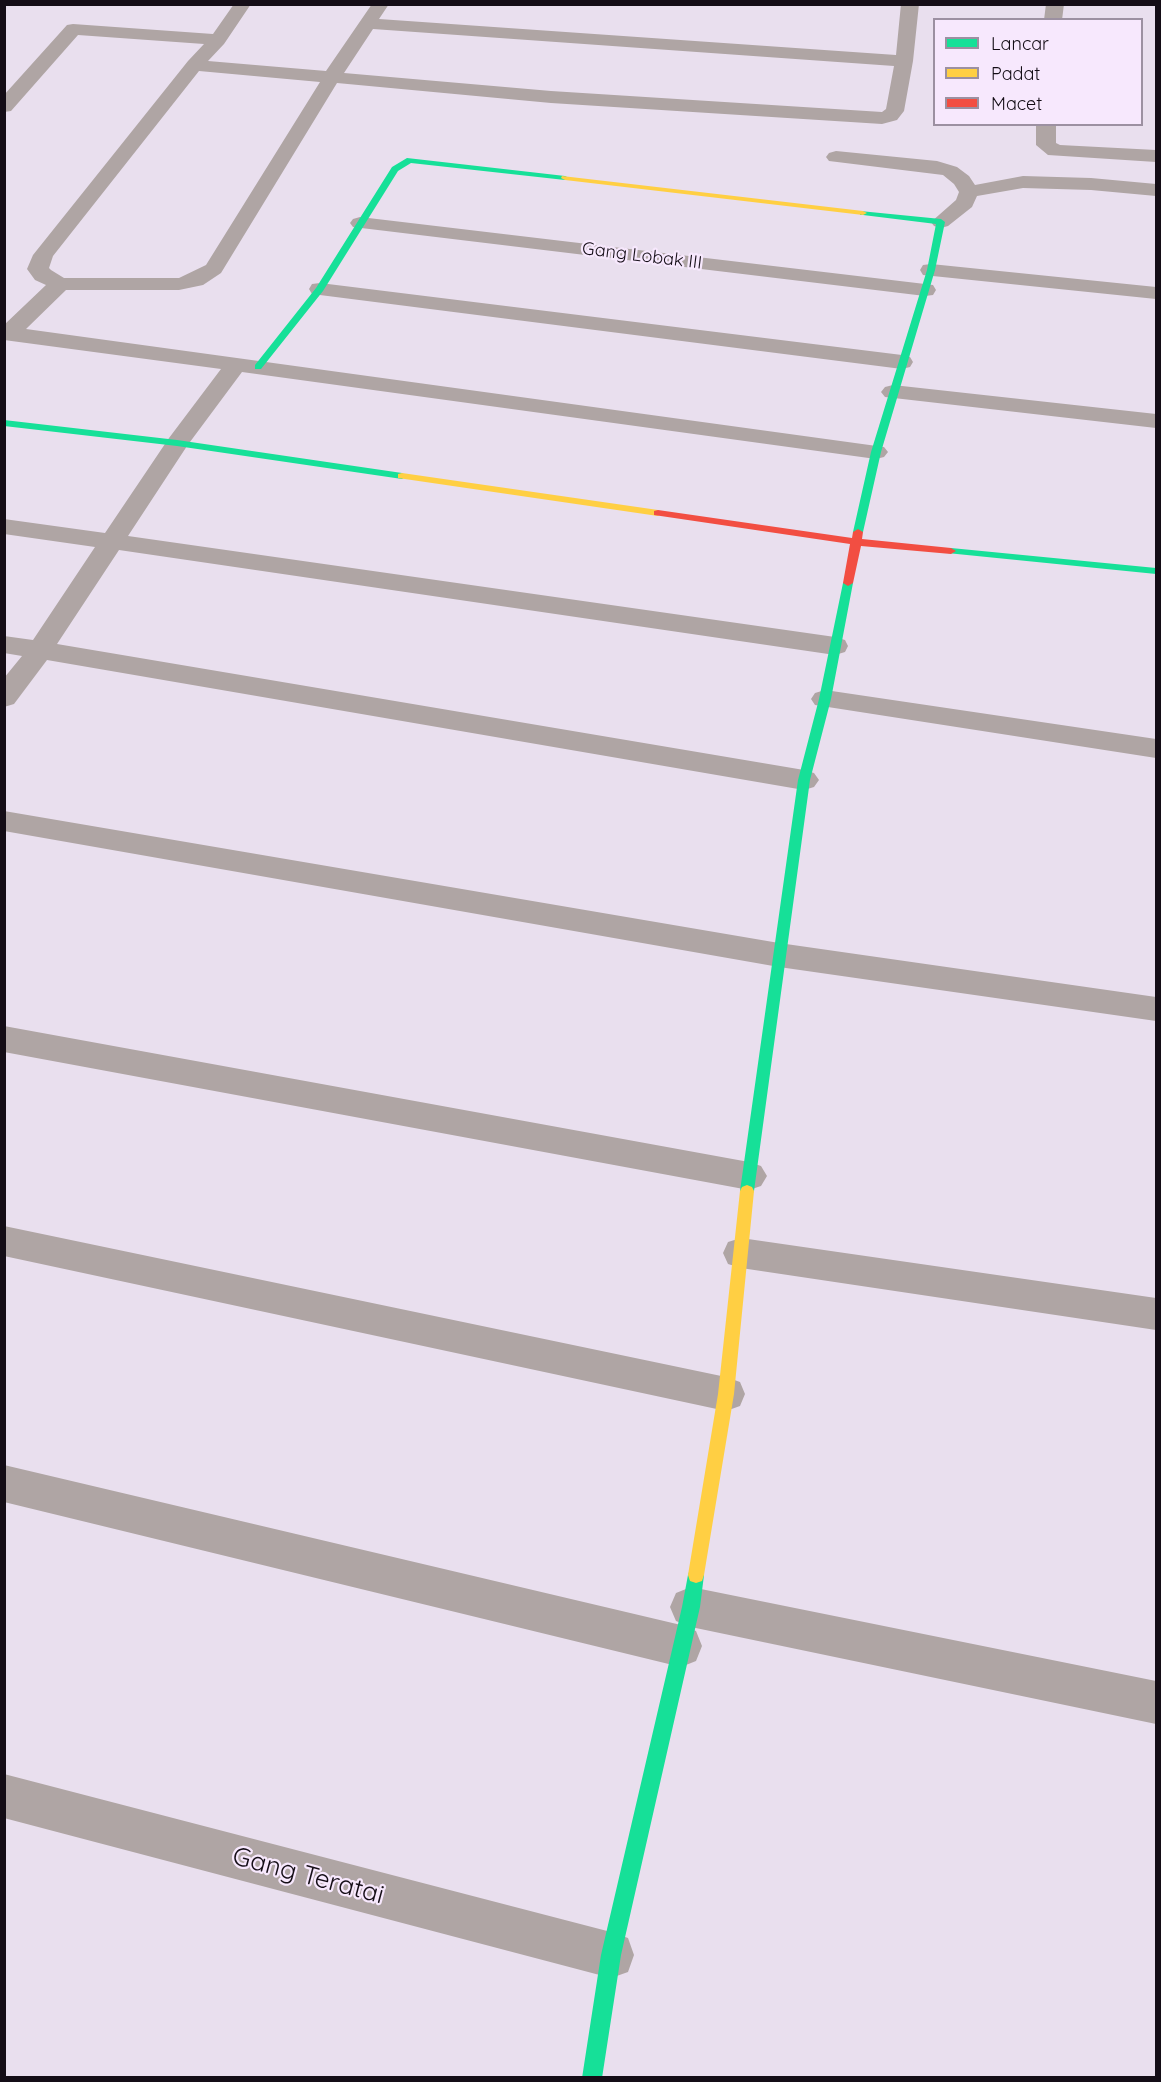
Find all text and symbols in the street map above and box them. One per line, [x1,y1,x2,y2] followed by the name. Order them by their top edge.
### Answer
[933,18,1143,126] legend
[991,32,1049,55] text: Lancar
[991,62,1040,85] text: Padat
[991,92,1042,115] text: Macet
[581,238,703,274] street label: Gang Lobak III
[229,1841,387,1911] street label: Gang Teratai

